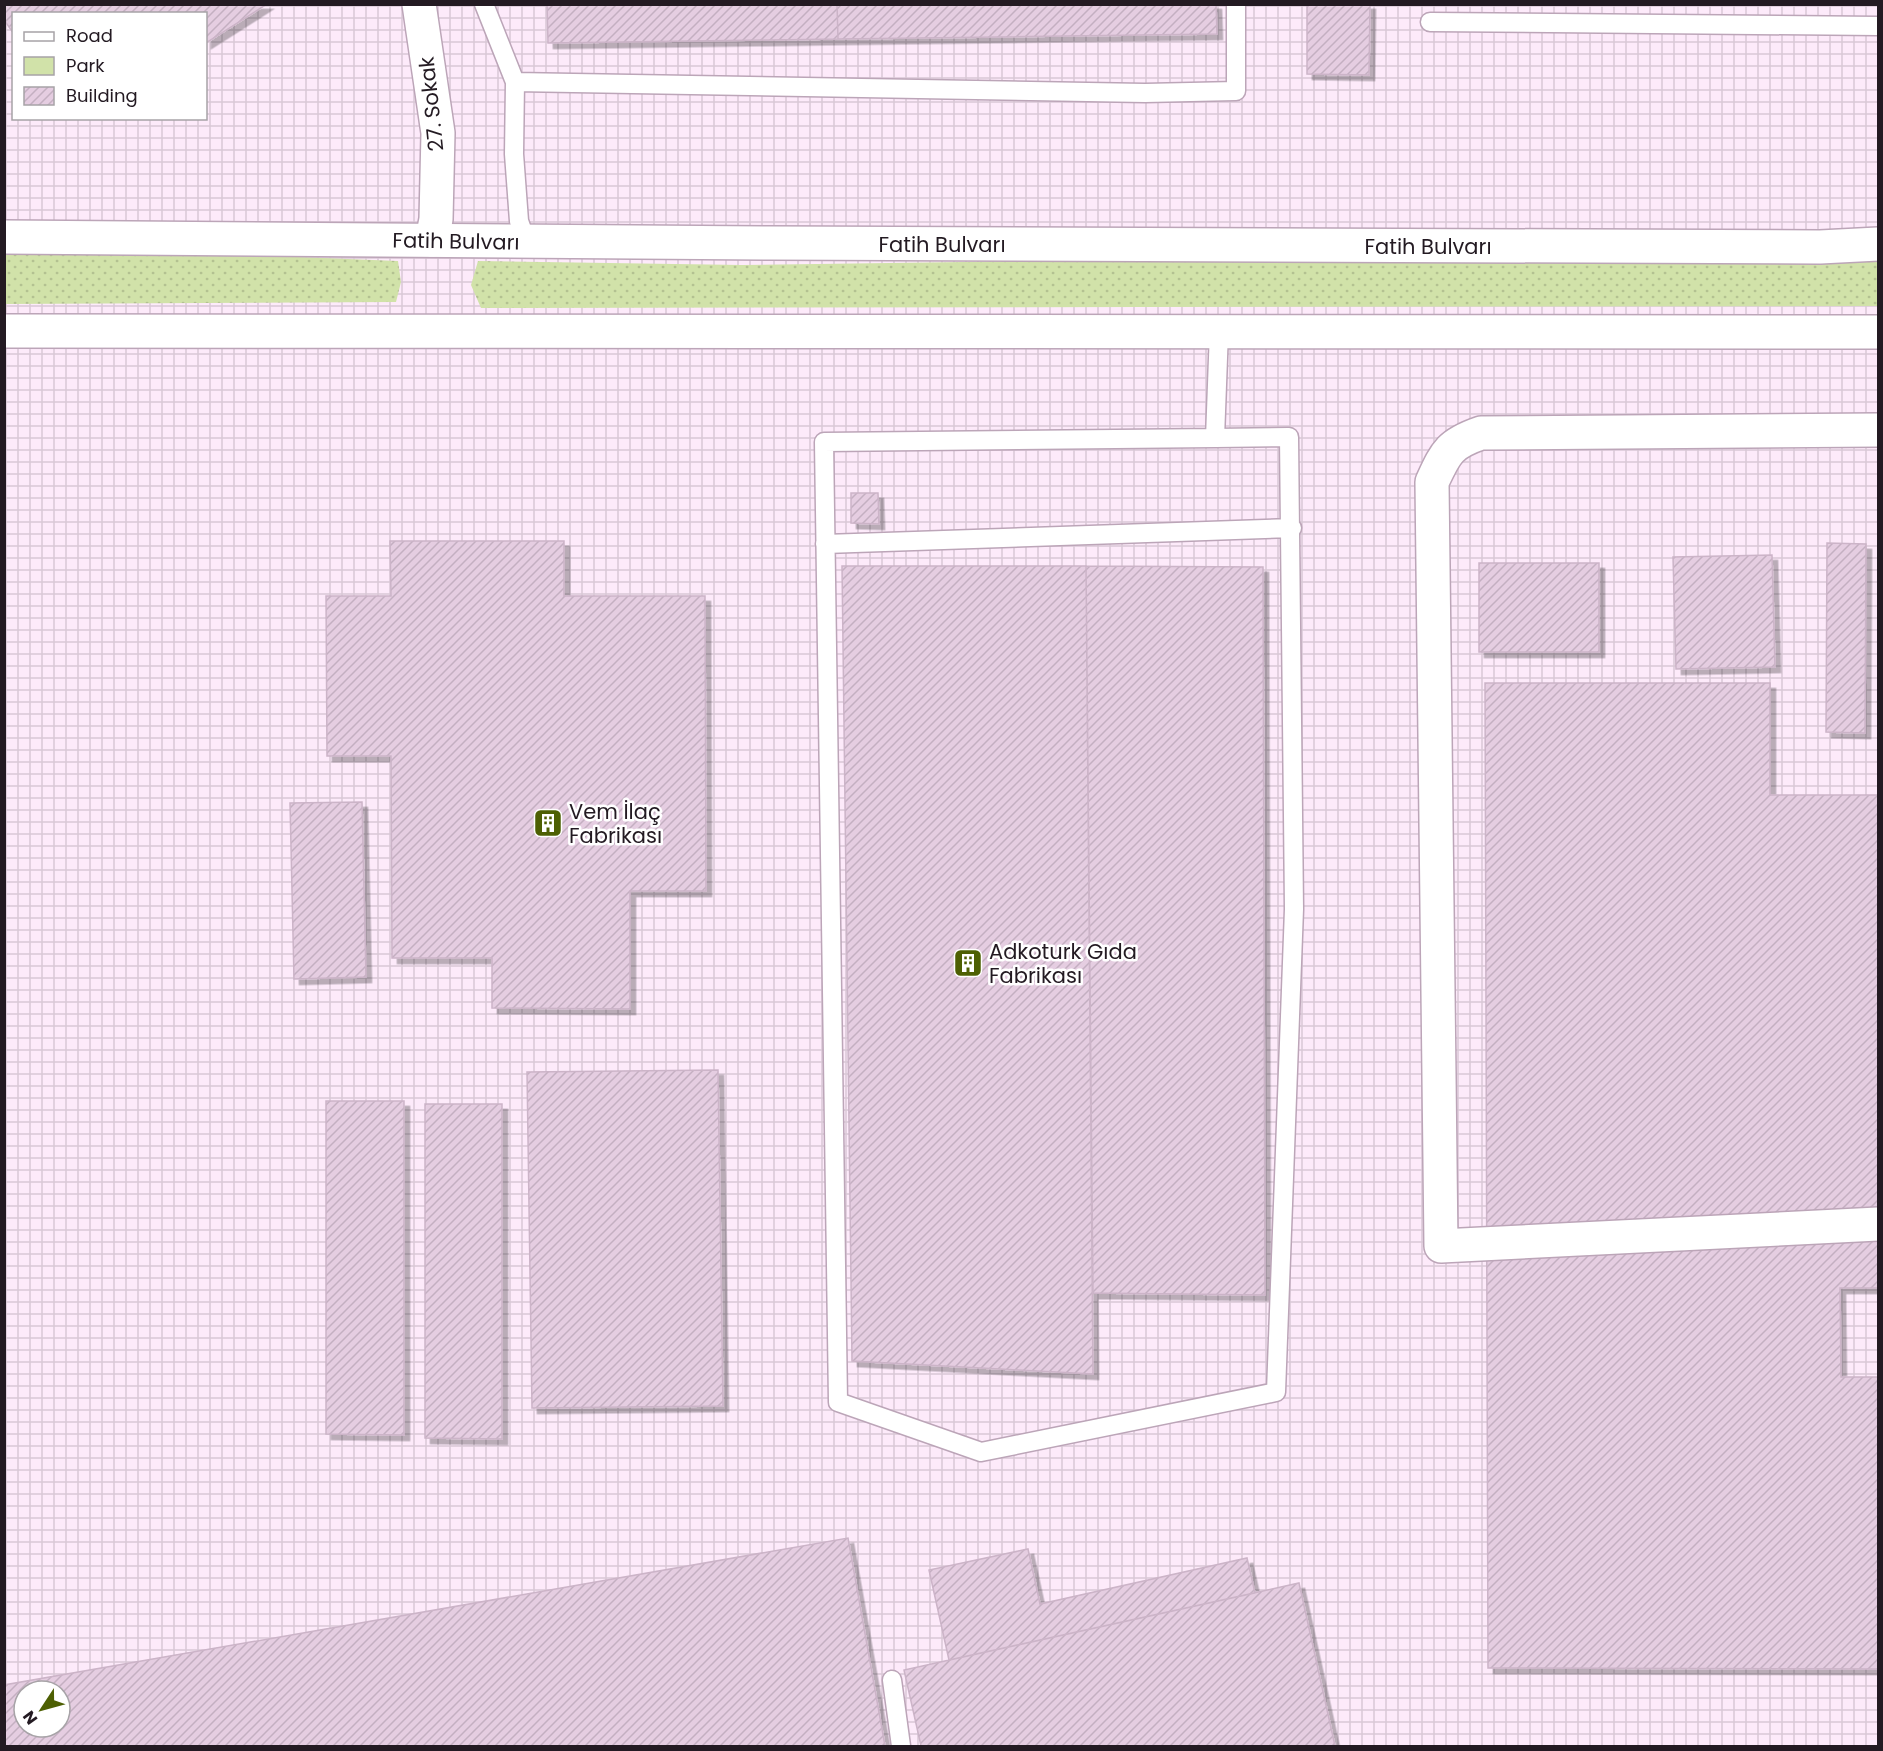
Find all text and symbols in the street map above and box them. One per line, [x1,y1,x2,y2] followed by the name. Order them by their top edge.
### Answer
[12,12,207,120] legend
[66,23,113,48] text: Road
[66,53,105,78] text: Park
[412,55,450,153] street label: 27. Sokak
[66,83,138,108] text: Building
[392,225,520,257] street label: Fatih Bulvarı
[878,230,1006,259] street label: Fatih Bulvarı
[1364,232,1492,261] street label: Fatih Bulvarı
[569,797,662,850] place label: Vem İlaç Fabrikası
[532,807,564,839] building icon: Vem İlaç Fabrikası
[989,937,1137,990] place label: Adkoturk Gıda Fabrikası
[952,947,984,979] building icon: Adkoturk Gıda Fabrikası
[12,1679,72,1739] north arrow
[17,1706,43,1729] text: N

